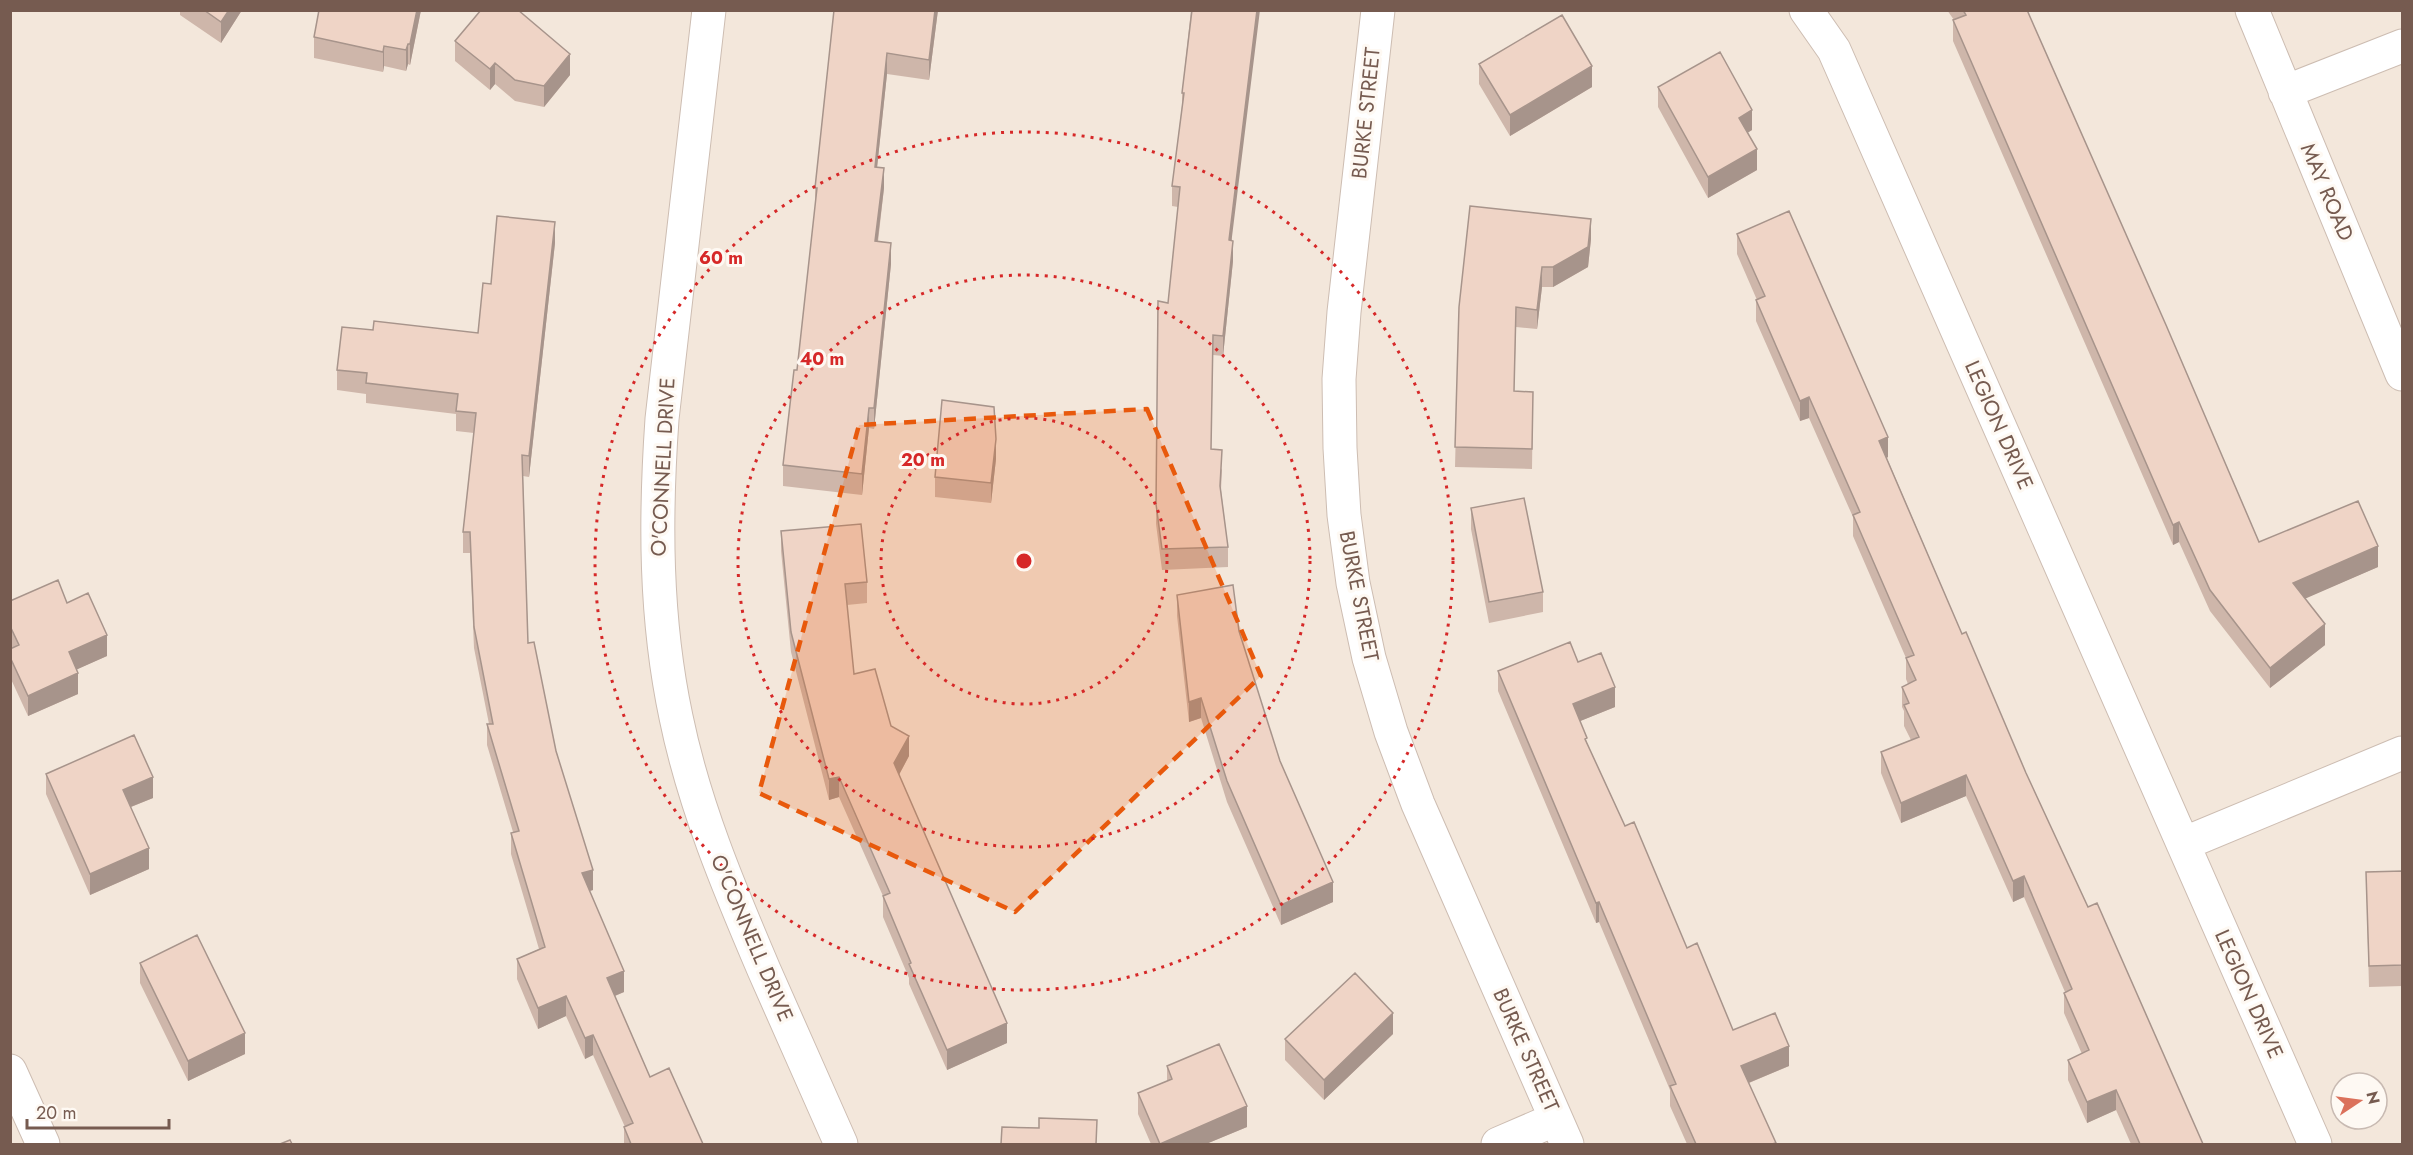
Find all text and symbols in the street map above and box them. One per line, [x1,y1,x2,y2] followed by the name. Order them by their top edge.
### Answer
[1344,45,1388,180] street label: BURKE STREET
[2293,139,2361,245] street label: MAY ROAD
[699,245,743,271] text: 60 m
[800,346,844,372] text: 40 m
[1957,356,2041,494] street label: LEGION DRIVE
[643,377,683,557] street label: O'CONNELL DRIVE
[901,447,945,473] text: 20 m
[1332,528,1386,664] street label: BURKE STREET
[1014,551,1034,571] centre of rings
[703,850,801,1026] street label: O'CONNELL DRIVE
[2207,925,2291,1063] street label: LEGION DRIVE
[1485,983,1567,1117] street label: BURKE STREET
[2329,1071,2389,1131] north arrow
[2360,1089,2386,1107] text: N
[27,1092,170,1130] scale bar
[36,1100,76,1126] text: 20 m

